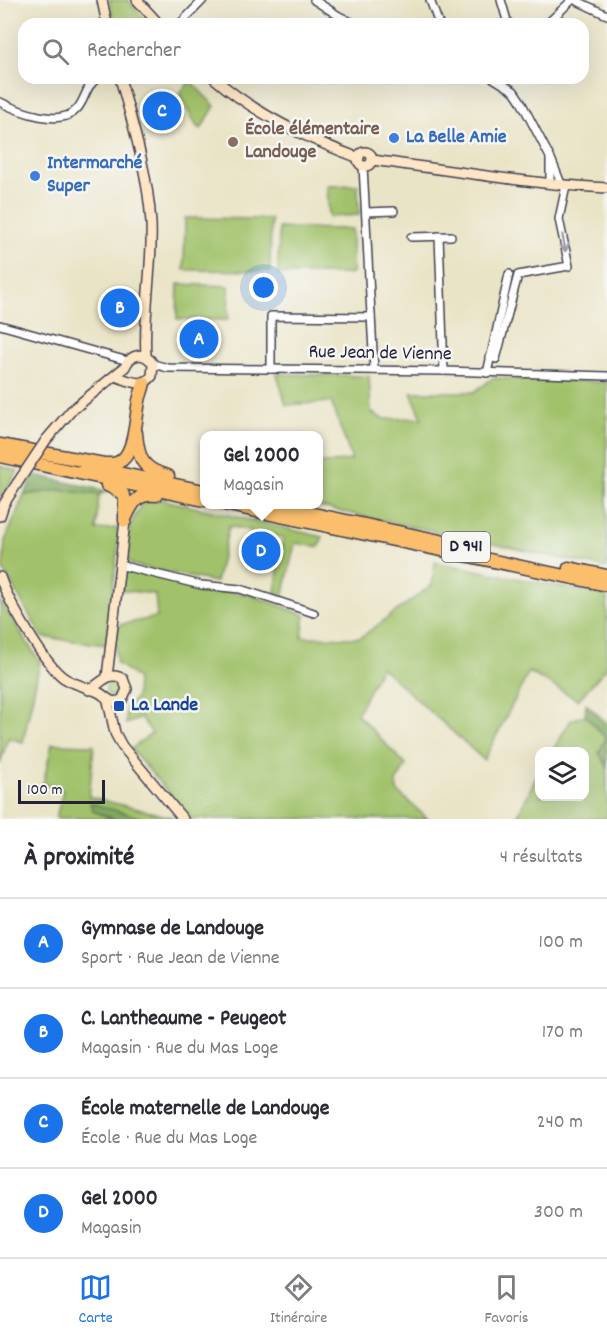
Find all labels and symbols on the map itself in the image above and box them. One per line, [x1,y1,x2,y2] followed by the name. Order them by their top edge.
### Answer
[142,88,182,134] pin: C
[245,116,380,167] place label: École élémentaire Landouge
[406,124,507,152] place label: La Belle Amie
[387,131,401,145] marker: La Belle Amie
[226,135,240,149] marker: École élémentaire Landouge
[47,150,143,201] place label: Intermarché Super
[28,169,42,183] marker: Intermarché Super
[559,233,570,253] one-way arrow
[249,273,278,302] your location
[100,286,140,330] pin: B
[180,316,218,362] pin: A
[308,339,452,369] street label: Rue Jean de Vienne
[242,528,280,574] pin: D
[442,532,490,562] road number: D 941
[131,692,198,720] place label: La Lande
[112,699,126,713] marker: La Lande
[18,777,105,804] scale bar

